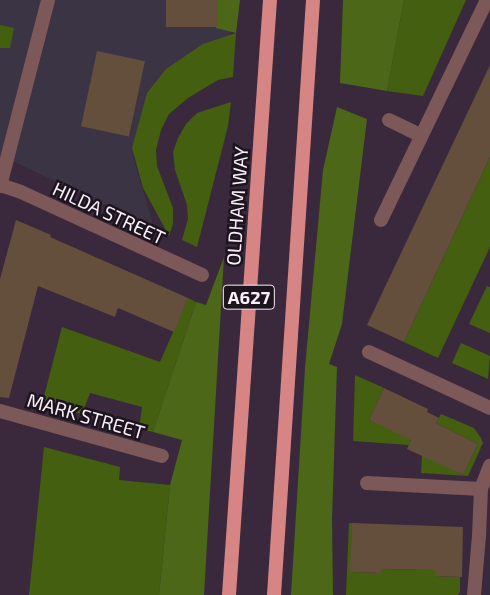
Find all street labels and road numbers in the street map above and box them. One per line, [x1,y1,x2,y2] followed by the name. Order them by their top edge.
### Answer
[221,146,253,266] street label: OLDHAM WAY
[49,177,169,249] street label: HILDA STREET
[223,282,275,312] road number: A627
[24,388,148,444] street label: MARK STREET

